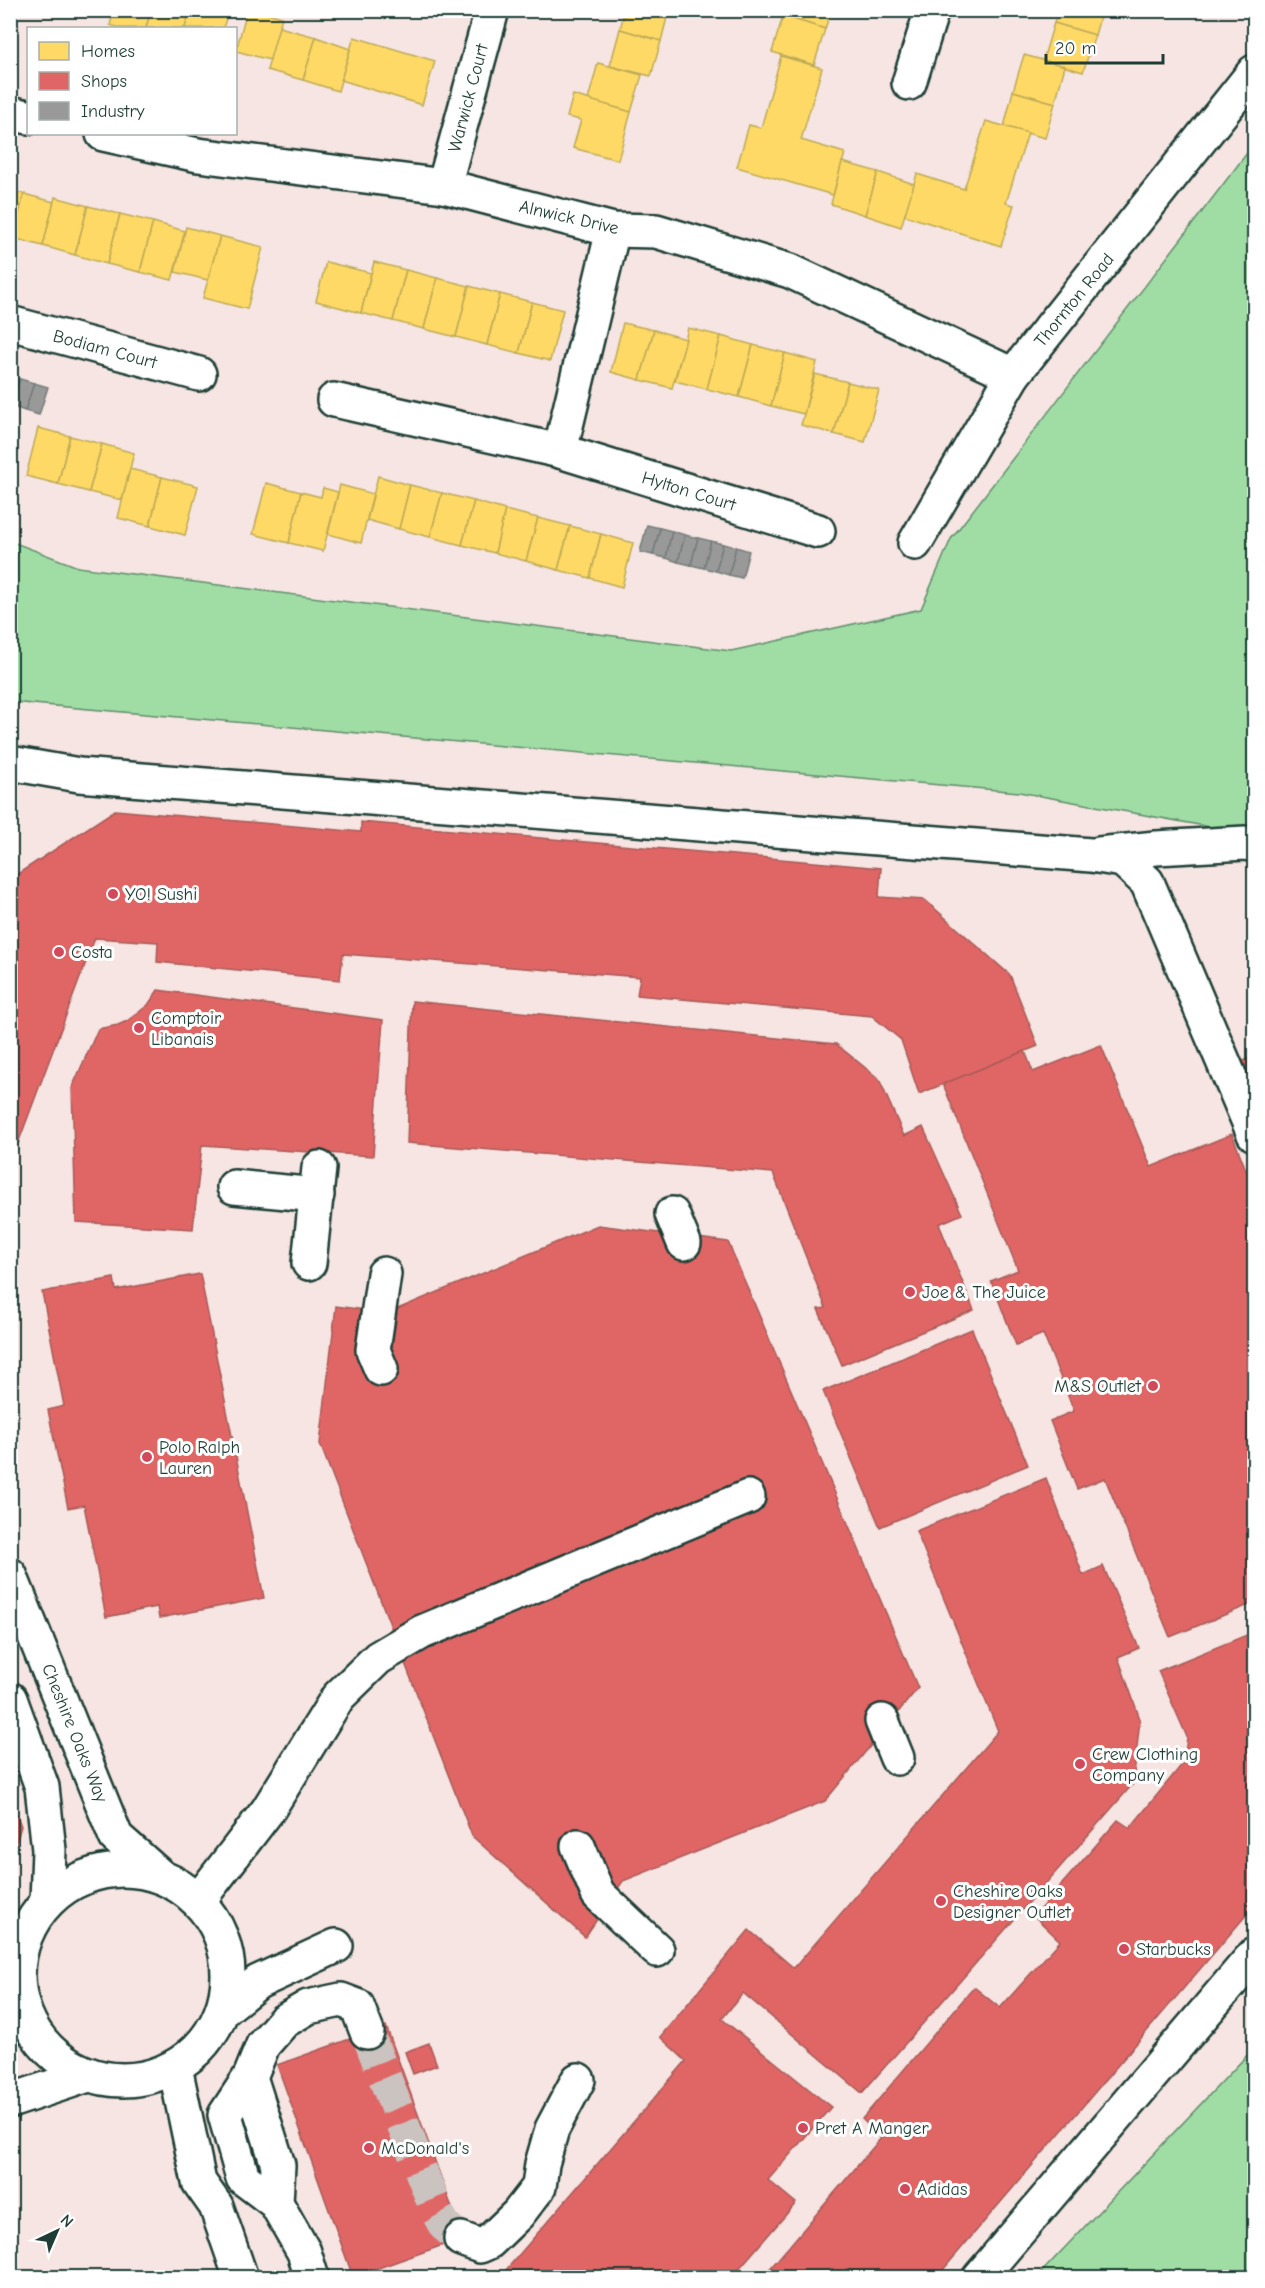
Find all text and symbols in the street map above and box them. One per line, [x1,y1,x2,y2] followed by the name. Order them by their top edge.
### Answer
[27,27,237,135] legend
[1046,27,1163,65] scale bar
[1055,38,1096,59] text: 20 m
[81,41,135,62] text: Homes
[444,41,493,155] street label: Warwick Court
[81,71,127,92] text: Shops
[81,101,146,122] text: Industry
[517,196,621,239] street label: Alnwick Drive
[1030,249,1119,351] street label: Thornton Road
[51,326,160,374] street label: Bodiam Court
[639,467,739,516] street label: Hylton Court
[125,884,197,905] place label: YO! Sushi
[106,887,120,901] marker: YO! Sushi
[71,942,113,963] place label: Costa
[52,945,66,959] marker: Costa
[151,1008,222,1050] place label: Comptoir Libanais
[132,1021,146,1035] marker: Comptoir Libanais
[922,1282,1046,1303] place label: Joe & The Juice
[903,1285,917,1299] marker: Joe & The Juice
[1054,1376,1142,1397] place label: M&S Outlet
[1146,1379,1160,1393] marker: M&S Outlet
[159,1437,240,1479] place label: Polo Ralph Lauren
[140,1450,154,1464] marker: Polo Ralph Lauren
[37,1661,112,1806] street label: Cheshire Oaks Way
[1092,1744,1198,1786] place label: Crew Clothing Company
[1073,1757,1087,1771] marker: Crew Clothing Company
[953,1881,1071,1923] place label: Cheshire Oaks Designer Outlet
[934,1894,948,1908] marker: Cheshire Oaks Designer Outlet
[1136,1939,1211,1960] place label: Starbucks
[1117,1942,1131,1956] marker: Starbucks
[815,2118,929,2139] place label: Pret A Manger
[796,2121,810,2135] marker: Pret A Manger
[381,2138,469,2159] place label: McDonald's
[362,2141,376,2155] marker: McDonald's
[917,2179,967,2200] place label: Adidas
[898,2182,912,2196] marker: Adidas
[27,2201,87,2261] north arrow
[57,2211,77,2231] text: N

